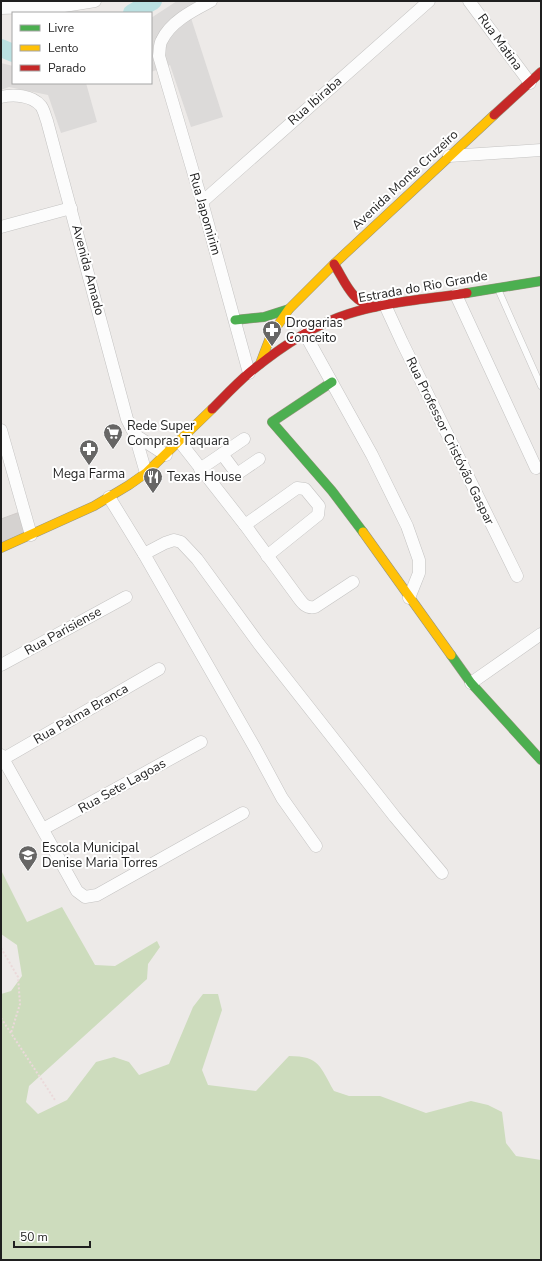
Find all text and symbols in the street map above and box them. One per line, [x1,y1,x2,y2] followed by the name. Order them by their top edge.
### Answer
[473,10,527,74] street label: Rua Matina
[12,12,152,84] legend
[48,20,74,36] text: Livre
[48,40,79,56] text: Lento
[48,60,86,76] text: Parado
[284,73,346,129] street label: Rua Ibiraba
[348,126,462,234] street label: Avenida Monte Cruzeiro
[185,171,225,257] street label: Rua Japomirim
[67,223,109,317] street label: Avenida Amado
[357,267,489,307] street label: Estrada do Rio Grande
[286,314,343,347] place label: Drogarias Conceito
[261,319,283,347] pharmacy icon: Drogarias Conceito
[401,354,499,528] street label: Rua Professor Cristóvão Gaspar
[127,417,229,450] place label: Rede Super Compras Taquara
[102,422,124,450] supermarket icon: Rede Super Compras Taquara
[78,438,100,466] pharmacy icon: Mega Farma
[53,465,125,483] place label: Mega Farma
[142,466,164,494] restaurant icon: Texas House
[167,468,242,486] place label: Texas House
[21,602,105,660] street label: Rua Parisiense
[30,680,132,748] street label: Rua Palma Branca
[75,754,169,818] street label: Rua Sete Lagoas
[42,839,158,872] place label: Escola Municipal Denise Maria Torres
[17,844,39,872] school or university icon: Escola Municipal Denise Maria Torres
[14,1223,90,1249] scale bar
[20,1229,48,1245] text: 50 m

